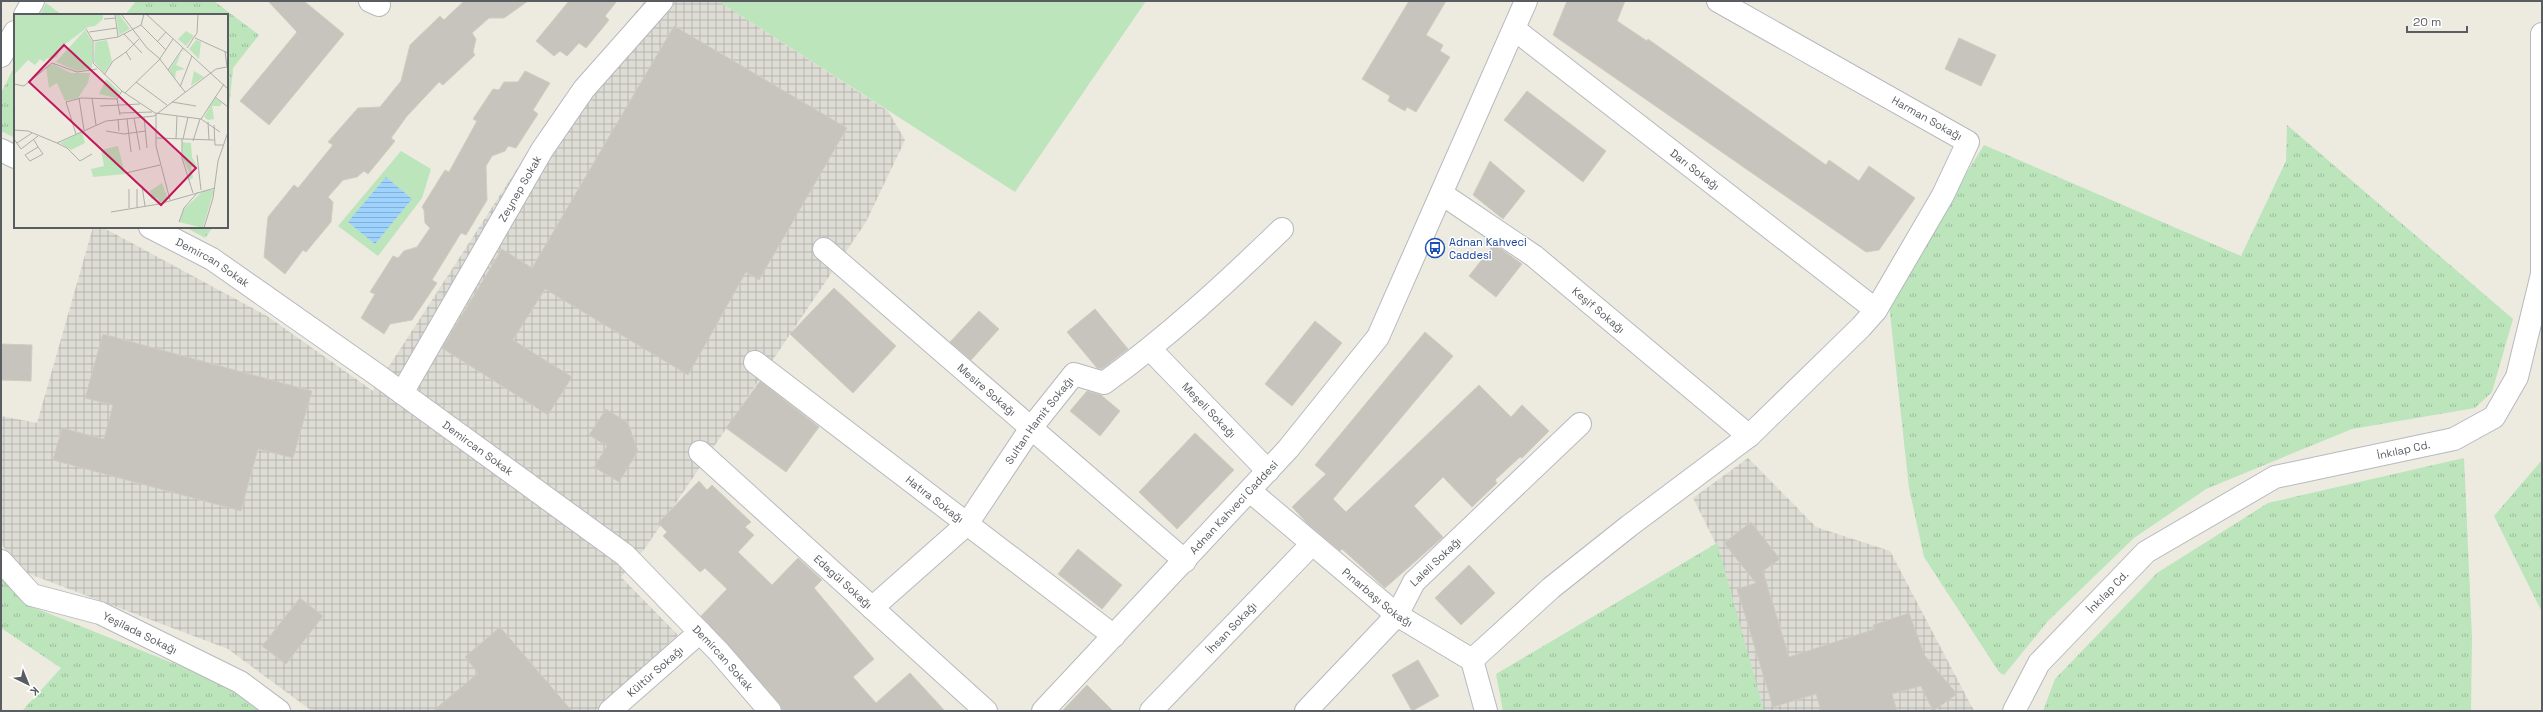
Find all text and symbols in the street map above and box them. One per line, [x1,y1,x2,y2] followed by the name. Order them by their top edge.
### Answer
[2407,8,2467,34] scale bar
[14,14,228,228] inset map
[2413,14,2441,30] text: 20 m
[1889,93,1965,143] street label: Harman Sokağı
[1667,146,1722,193] street label: Darı Sokağı
[495,153,544,224] street label: Zeynep Sokak
[173,235,252,290] street label: Demircan Sokak
[1449,235,1527,262] place label: Adnan Kahveci Caddesi
[1424,237,1446,259] bus stop icon: Adnan Kahveci Caddesi
[1569,284,1628,336] street label: Keşif Sokağı
[954,360,1019,419] street label: Mesire Sokağı
[1002,374,1076,467] street label: Sultan Hamit Sokağı
[1179,379,1239,441] street label: Meşeli Sokağı
[440,418,516,478] street label: Demircan Sokak
[2376,437,2432,462] street label: İnkılap Cd.
[1186,457,1281,557] street label: Adnan Kahveci Caddesi
[903,472,966,526] street label: Hatıra Sokağı
[1407,534,1464,589] street label: Laleli Sokağı
[811,551,875,612] street label: Edagül Sokağı
[1339,565,1415,630] street label: Pınarbaşı Sokağı
[2084,567,2132,616] street label: İnkılap Cd.
[1203,599,1260,656] street label: İhsan Sokağı
[101,608,180,657] street label: Yeşilada Sokağı
[690,622,756,694] street label: Demircan Sokak
[624,643,686,700] street label: Kültür Sokağı
[8,664,48,704] north arrow
[27,684,42,699] text: K

